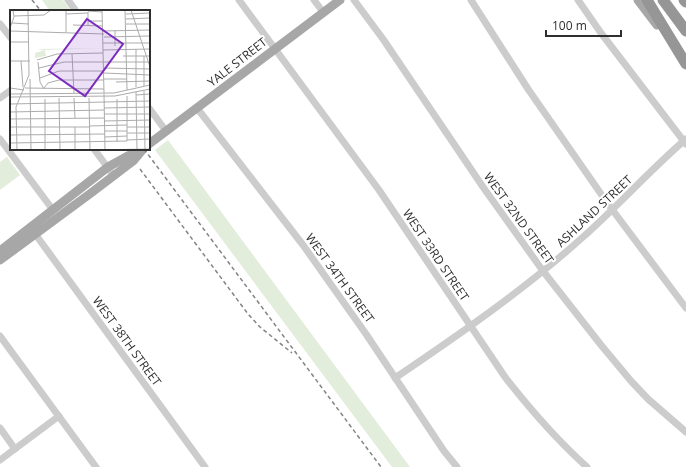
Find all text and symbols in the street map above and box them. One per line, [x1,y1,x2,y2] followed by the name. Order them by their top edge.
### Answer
[10,10,150,150] inset map
[546,12,621,38] scale bar
[552,17,587,34] text: 100 m
[204,33,270,91] street label: YALE STREET
[480,169,558,267] street label: WEST 32ND STREET
[552,171,636,251] street label: ASHLAND STREET
[399,206,473,305] street label: WEST 33RD STREET
[302,230,379,327] street label: WEST 34TH STREET
[89,293,166,390] street label: WEST 38TH STREET

